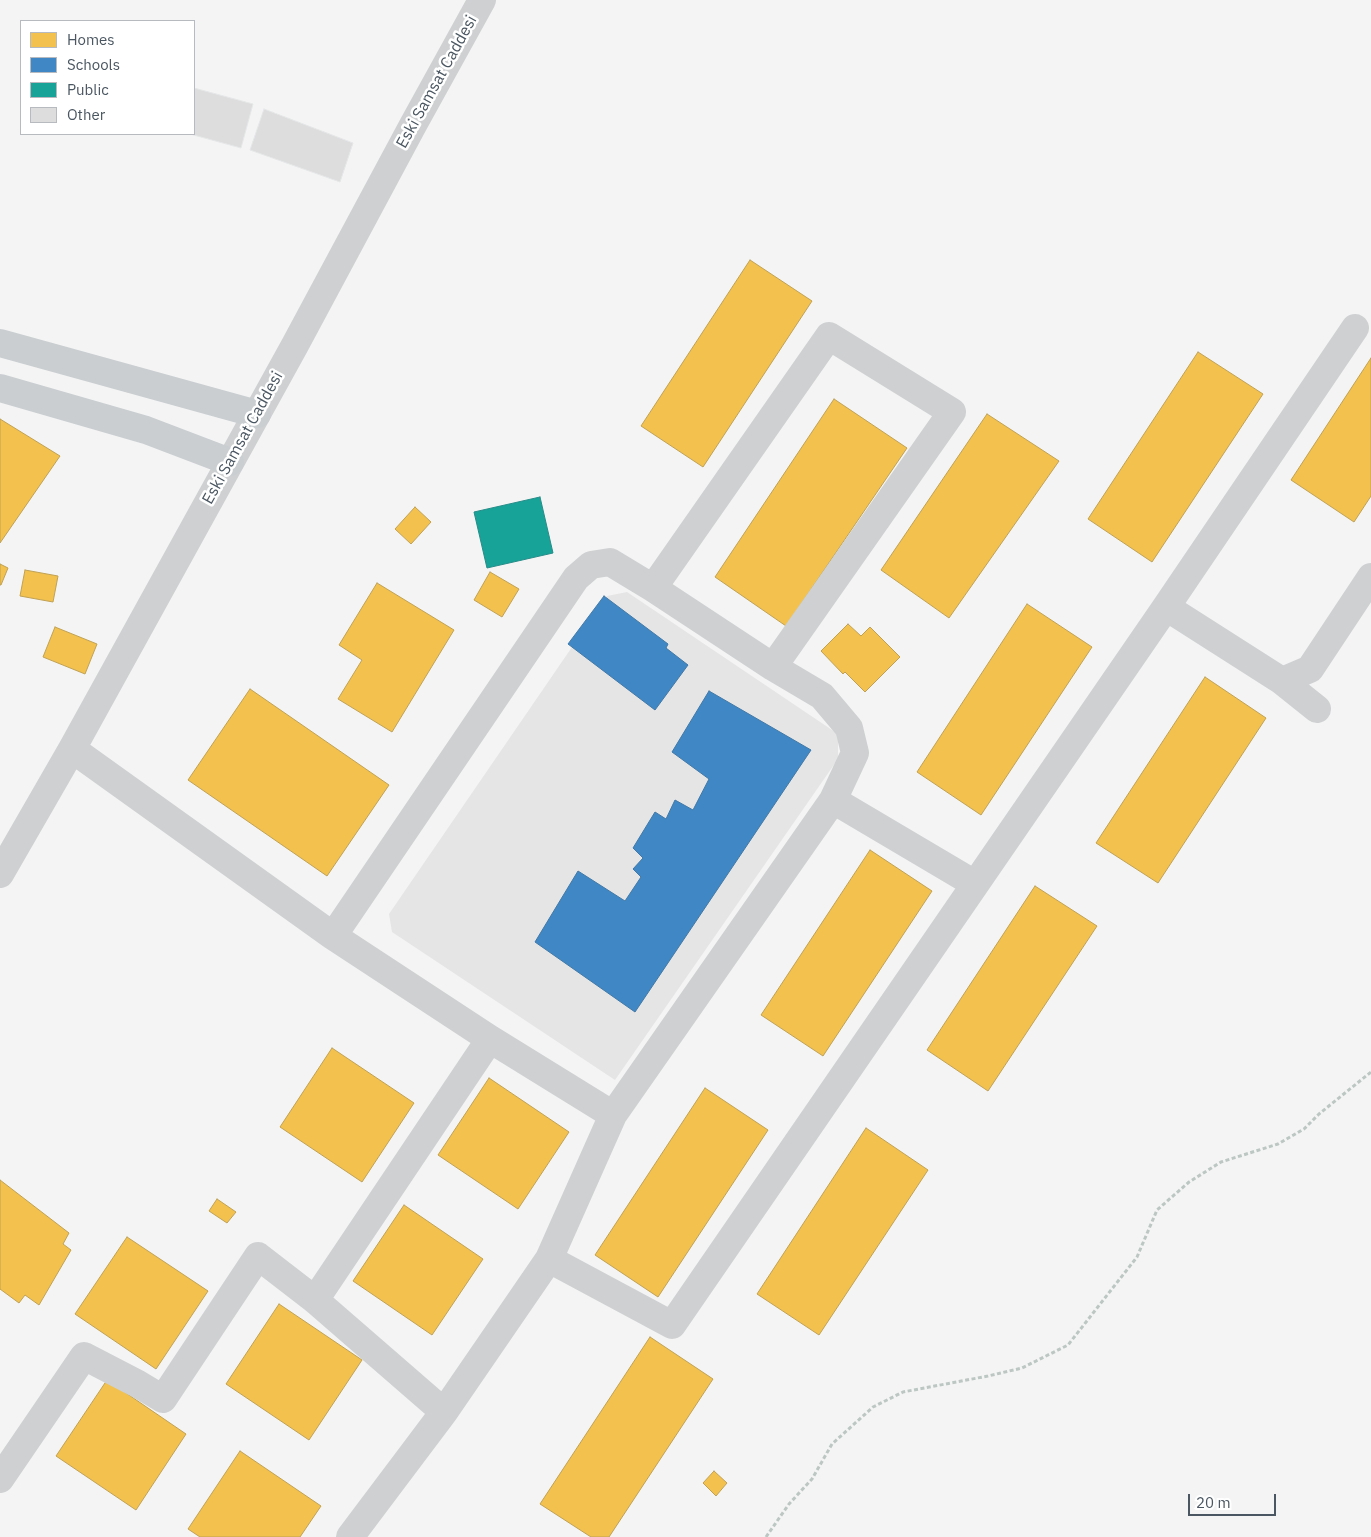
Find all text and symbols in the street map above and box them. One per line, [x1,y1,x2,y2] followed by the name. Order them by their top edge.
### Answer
[393,12,481,152] street label: Eski Samsat Caddesi
[20,20,195,135] legend
[67,30,115,49] text: Homes
[67,55,120,74] text: Schools
[67,80,109,99] text: Public
[67,105,105,124] text: Other
[199,368,287,508] street label: Eski Samsat Caddesi
[1191,1484,1278,1516] scale bar
[1196,1493,1231,1512] text: 20 m

